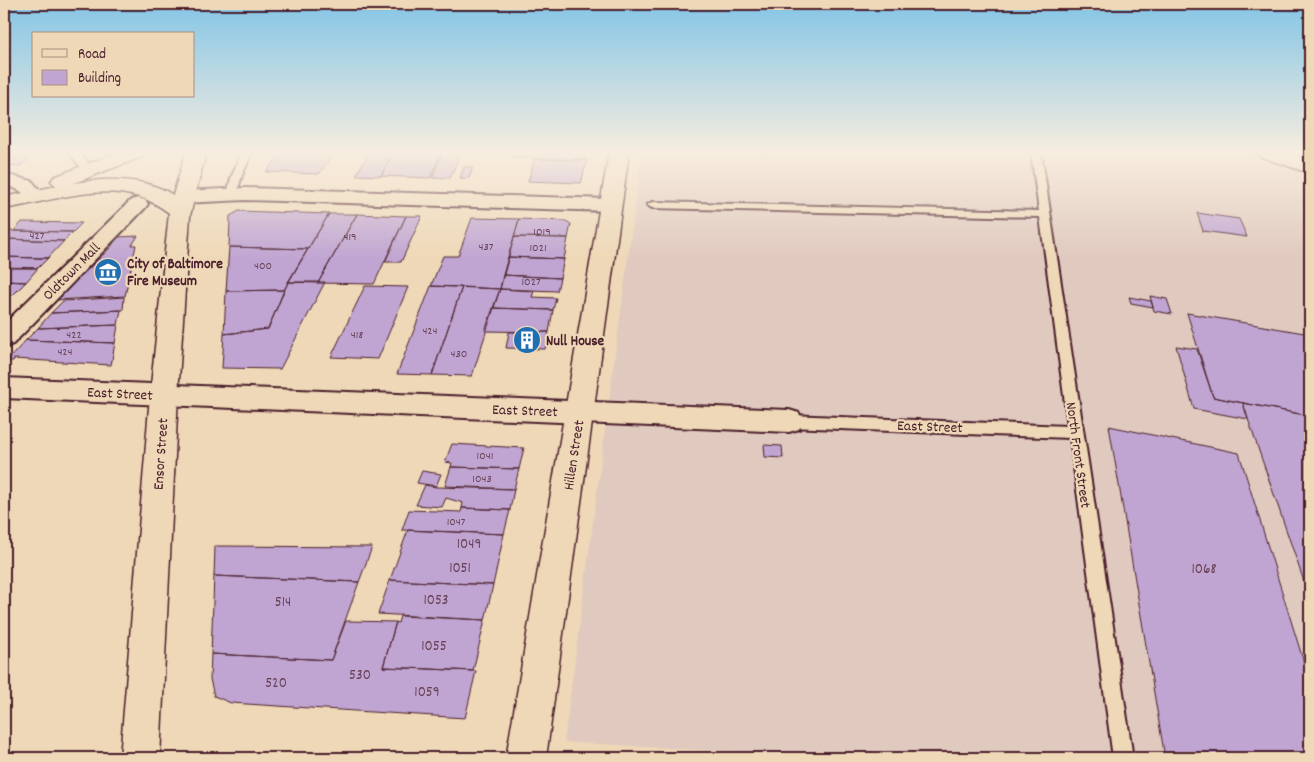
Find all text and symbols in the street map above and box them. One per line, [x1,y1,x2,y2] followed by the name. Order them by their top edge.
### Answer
[32,32,195,98] legend
[78,44,106,66] text: Road
[78,68,121,90] text: Building
[533,224,551,241] house number: 1019
[30,228,45,245] house number: 427
[343,229,357,246] house number: 419
[38,238,107,307] street label: Oldtown Mall
[479,239,494,256] house number: 437
[529,240,547,257] house number: 1021
[127,254,223,293] place label: City of Baltimore Fire Museum
[93,257,123,287] museum icon: City of Baltimore Fire Museum
[254,258,272,275] house number: 400
[521,274,541,291] house number: 1027
[422,323,438,340] house number: 424
[512,325,542,355] building icon: Null House
[66,327,82,344] house number: 422
[351,327,363,344] house number: 418
[546,331,605,353] place label: Null House
[57,344,73,361] house number: 424
[451,346,467,363] house number: 430
[87,382,154,408] street label: East Street
[492,400,559,424] street label: East Street
[1059,401,1095,510] street label: North Front Street
[897,416,964,440] street label: East Street
[149,417,176,491] street label: Ensor Street
[559,418,591,492] street label: Hillen Street
[477,448,493,465] house number: 1041
[472,471,492,488] house number: 1043
[447,514,466,531] house number: 1047
[457,534,481,556] house number: 1049
[449,558,471,580] house number: 1051
[1192,559,1216,581] house number: 1068
[423,590,449,612] house number: 1053
[275,592,291,614] house number: 514
[421,636,447,658] house number: 1055
[349,665,371,687] house number: 530
[265,673,287,695] house number: 520
[414,682,440,704] house number: 1059

